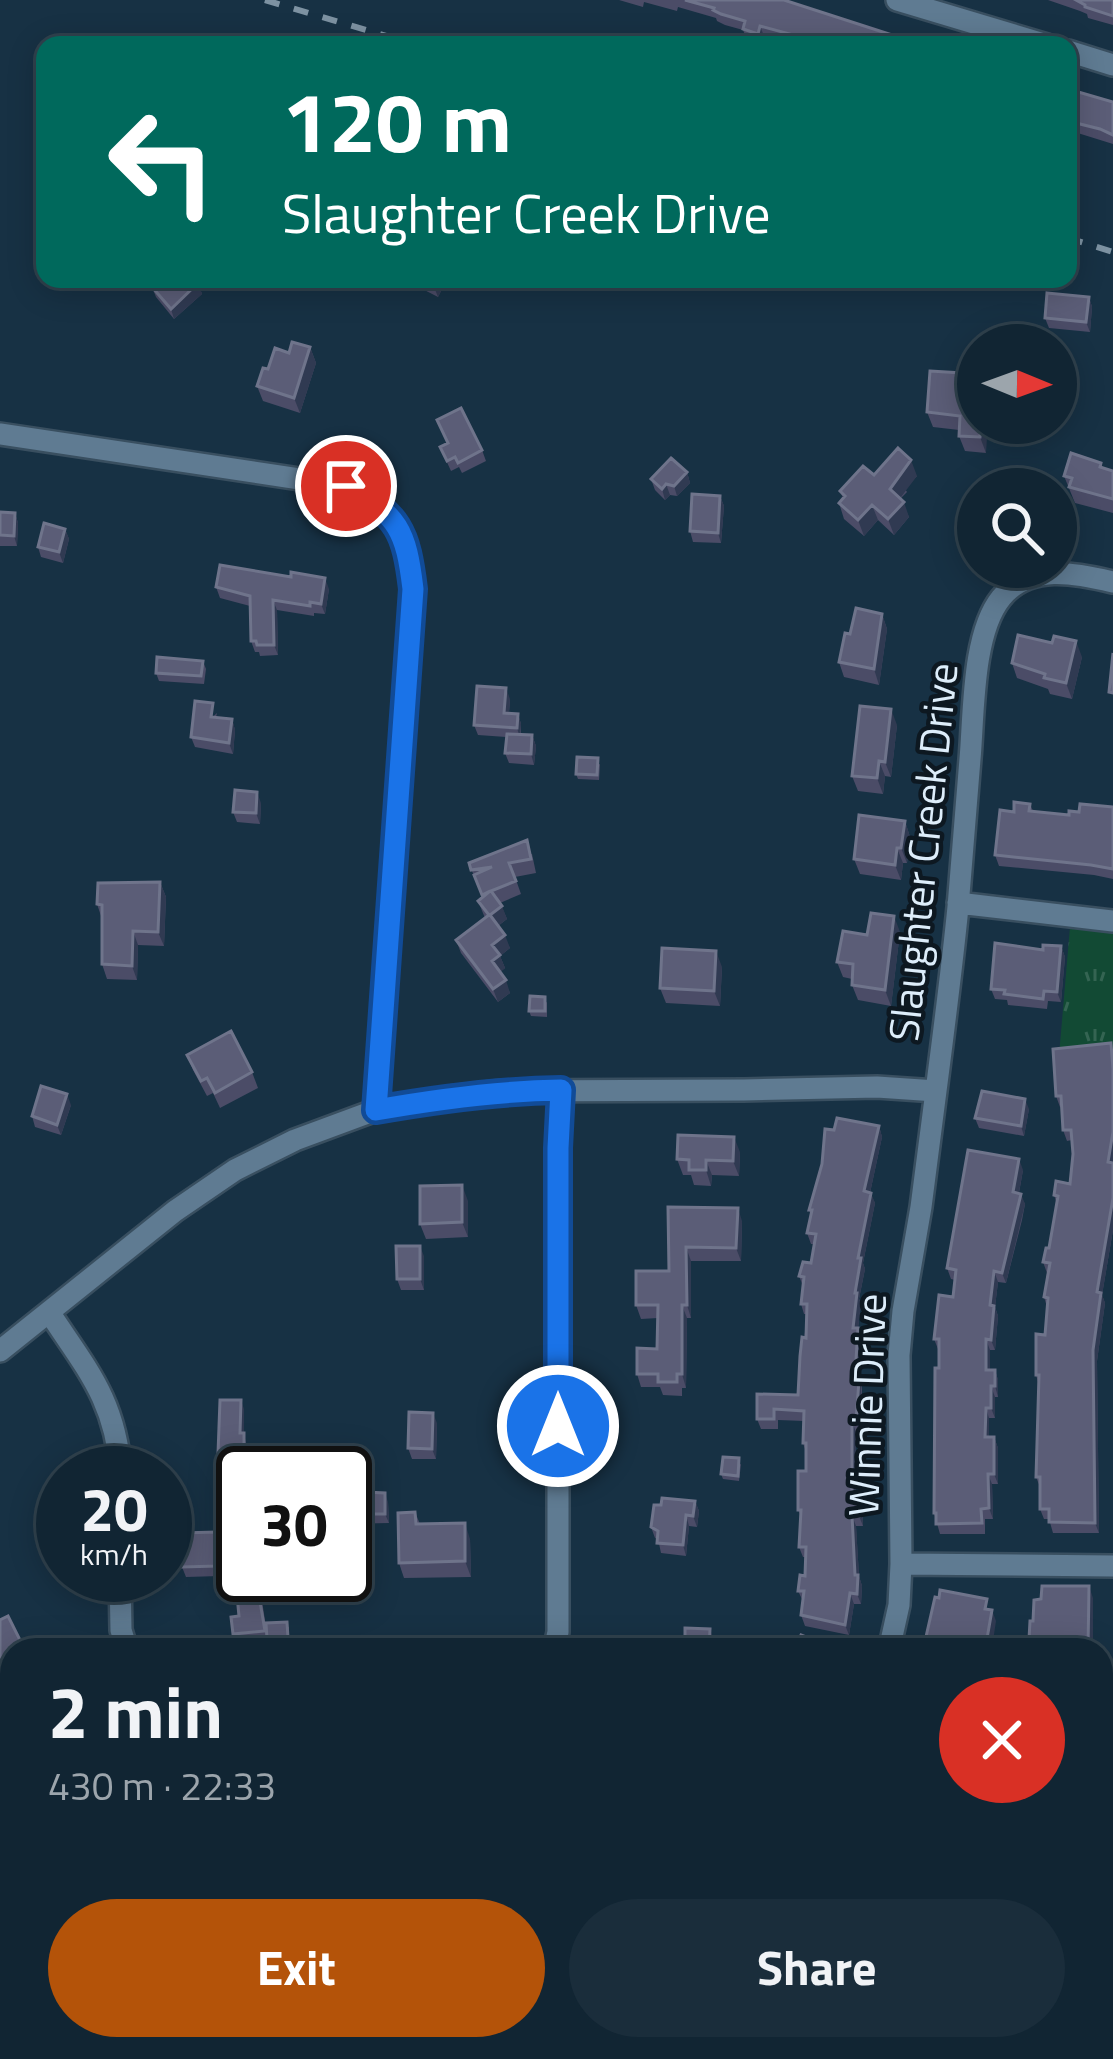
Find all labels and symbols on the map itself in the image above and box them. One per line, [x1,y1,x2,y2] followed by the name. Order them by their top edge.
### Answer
[957,324,1077,444] north arrow
[295,435,397,537] pin
[870,660,974,1044] street label: Slaughter Creek Drive
[830,1292,902,1518] street label: Winnie Drive
[495,1363,621,1489] position arrow
[216,1446,372,1602] speed limit sign: 30

